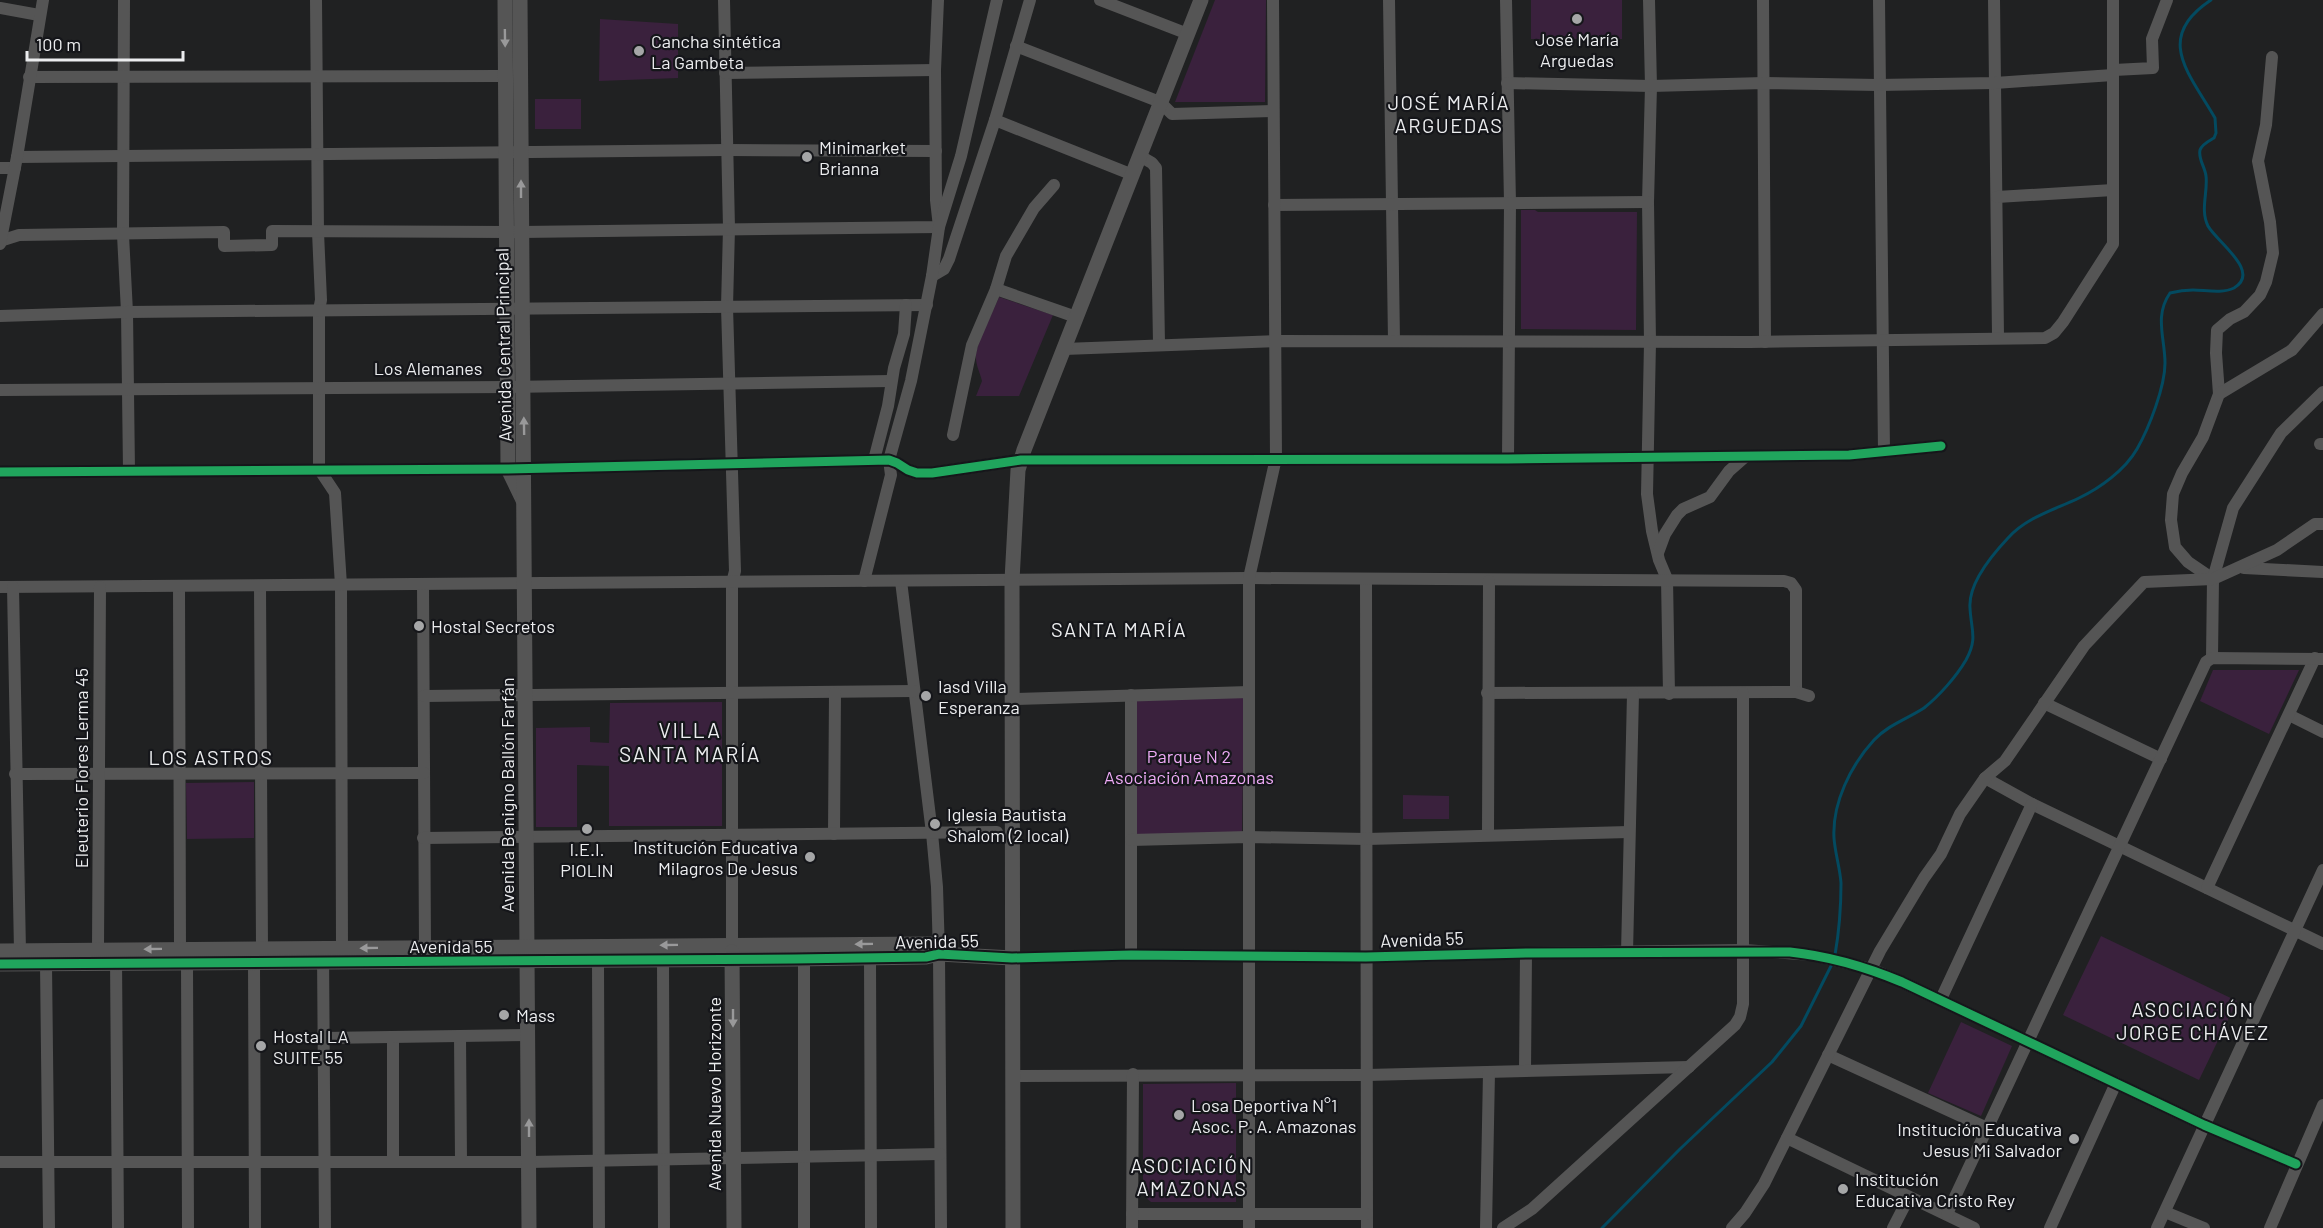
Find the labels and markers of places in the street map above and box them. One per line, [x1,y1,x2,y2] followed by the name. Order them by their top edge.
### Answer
[1570,12,1584,26] marker: José María Arguedas
[1535,28,1619,71] place label: José María Arguedas
[651,30,781,73] place label: Cancha sintética La Gambeta
[632,44,646,58] marker: Cancha sintética La Gambeta
[819,136,906,179] place label: Minimarket Brianna
[800,150,814,164] marker: Minimarket Brianna
[431,615,555,637] place label: Hostal Secretos
[412,619,426,633] marker: Hostal Secretos
[938,675,1020,718] place label: Iasd Villa Esperanza
[919,689,933,703] marker: Iasd Villa Esperanza
[947,803,1068,846] place label: Iglesia Bautista Shalom (2 local)
[928,817,942,831] marker: Iglesia Bautista Shalom (2 local)
[580,822,594,836] marker: I.E.I. PIOLIN
[633,836,798,879] place label: Institución Educativa Milagros De Jesus
[560,838,614,881] place label: I.E.I. PIOLIN
[803,850,817,864] marker: Institución Educativa Milagros De Jesus
[516,1004,555,1026] place label: Mass
[497,1008,511,1022] marker: Mass
[273,1025,349,1068] place label: Hostal LA SUITE 55
[254,1039,268,1053] marker: Hostal LA SUITE 55
[1191,1094,1356,1137] place label: Losa Deportiva N°1 Asoc. P. A. Amazonas
[1172,1108,1186,1122] marker: Losa Deportiva N°1 Asoc. P. A. Amazonas
[1897,1118,2062,1161] place label: Institución Educativa Jesus Mi Salvador
[2067,1132,2081,1146] marker: Institución Educativa Jesus Mi Salvador
[1855,1168,2015,1211] place label: Institución Educativa Cristo Rey
[1836,1182,1850,1196] marker: Institución Educativa Cristo Rey

